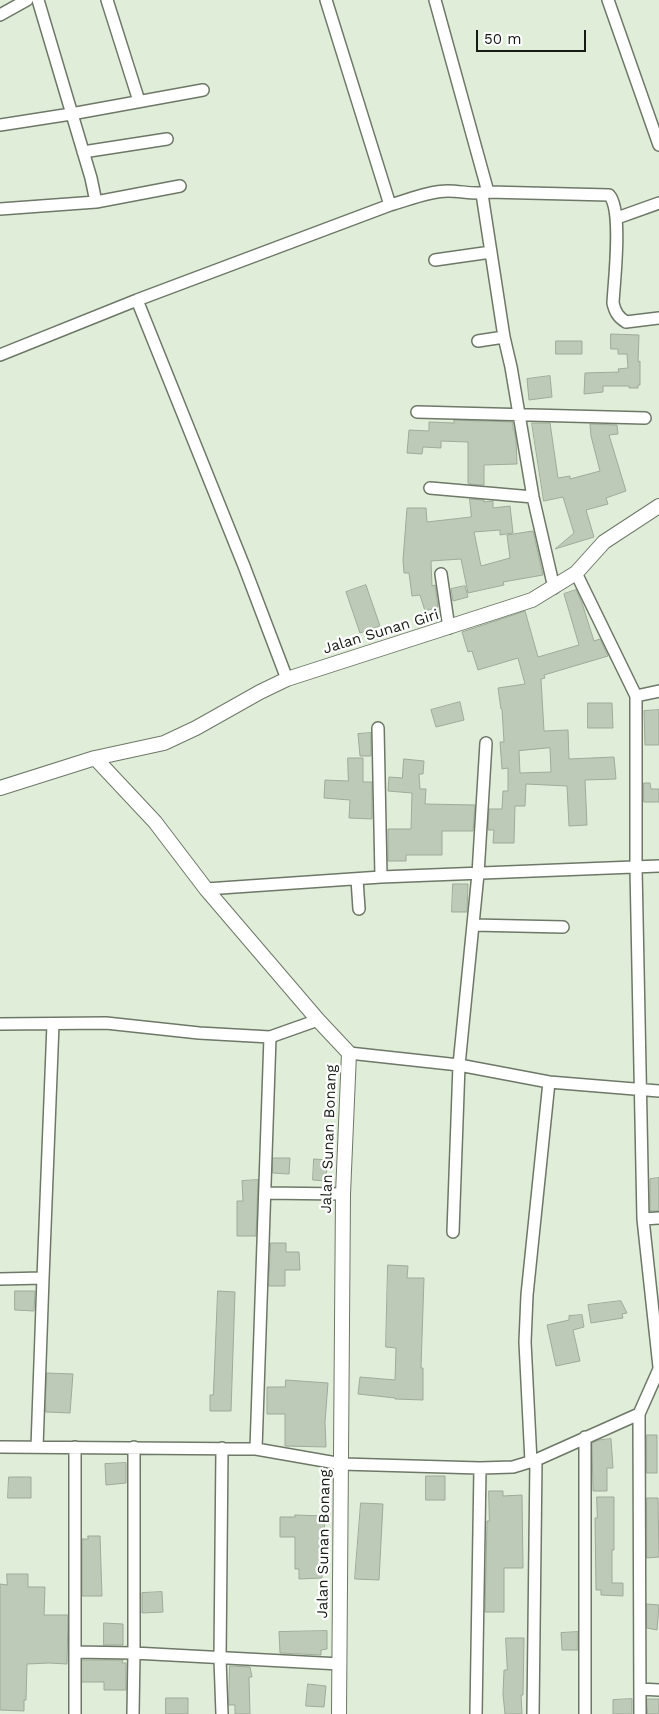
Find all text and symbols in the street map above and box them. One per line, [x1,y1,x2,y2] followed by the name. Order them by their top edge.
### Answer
[479,20,589,52] scale bar
[484,30,521,48] text: 50 m
[321,606,441,658] street label: Jalan Sunan Giri
[317,1064,341,1214] street label: Jalan Sunan Bonang
[314,1469,334,1619] street label: Jalan Sunan Bonang

